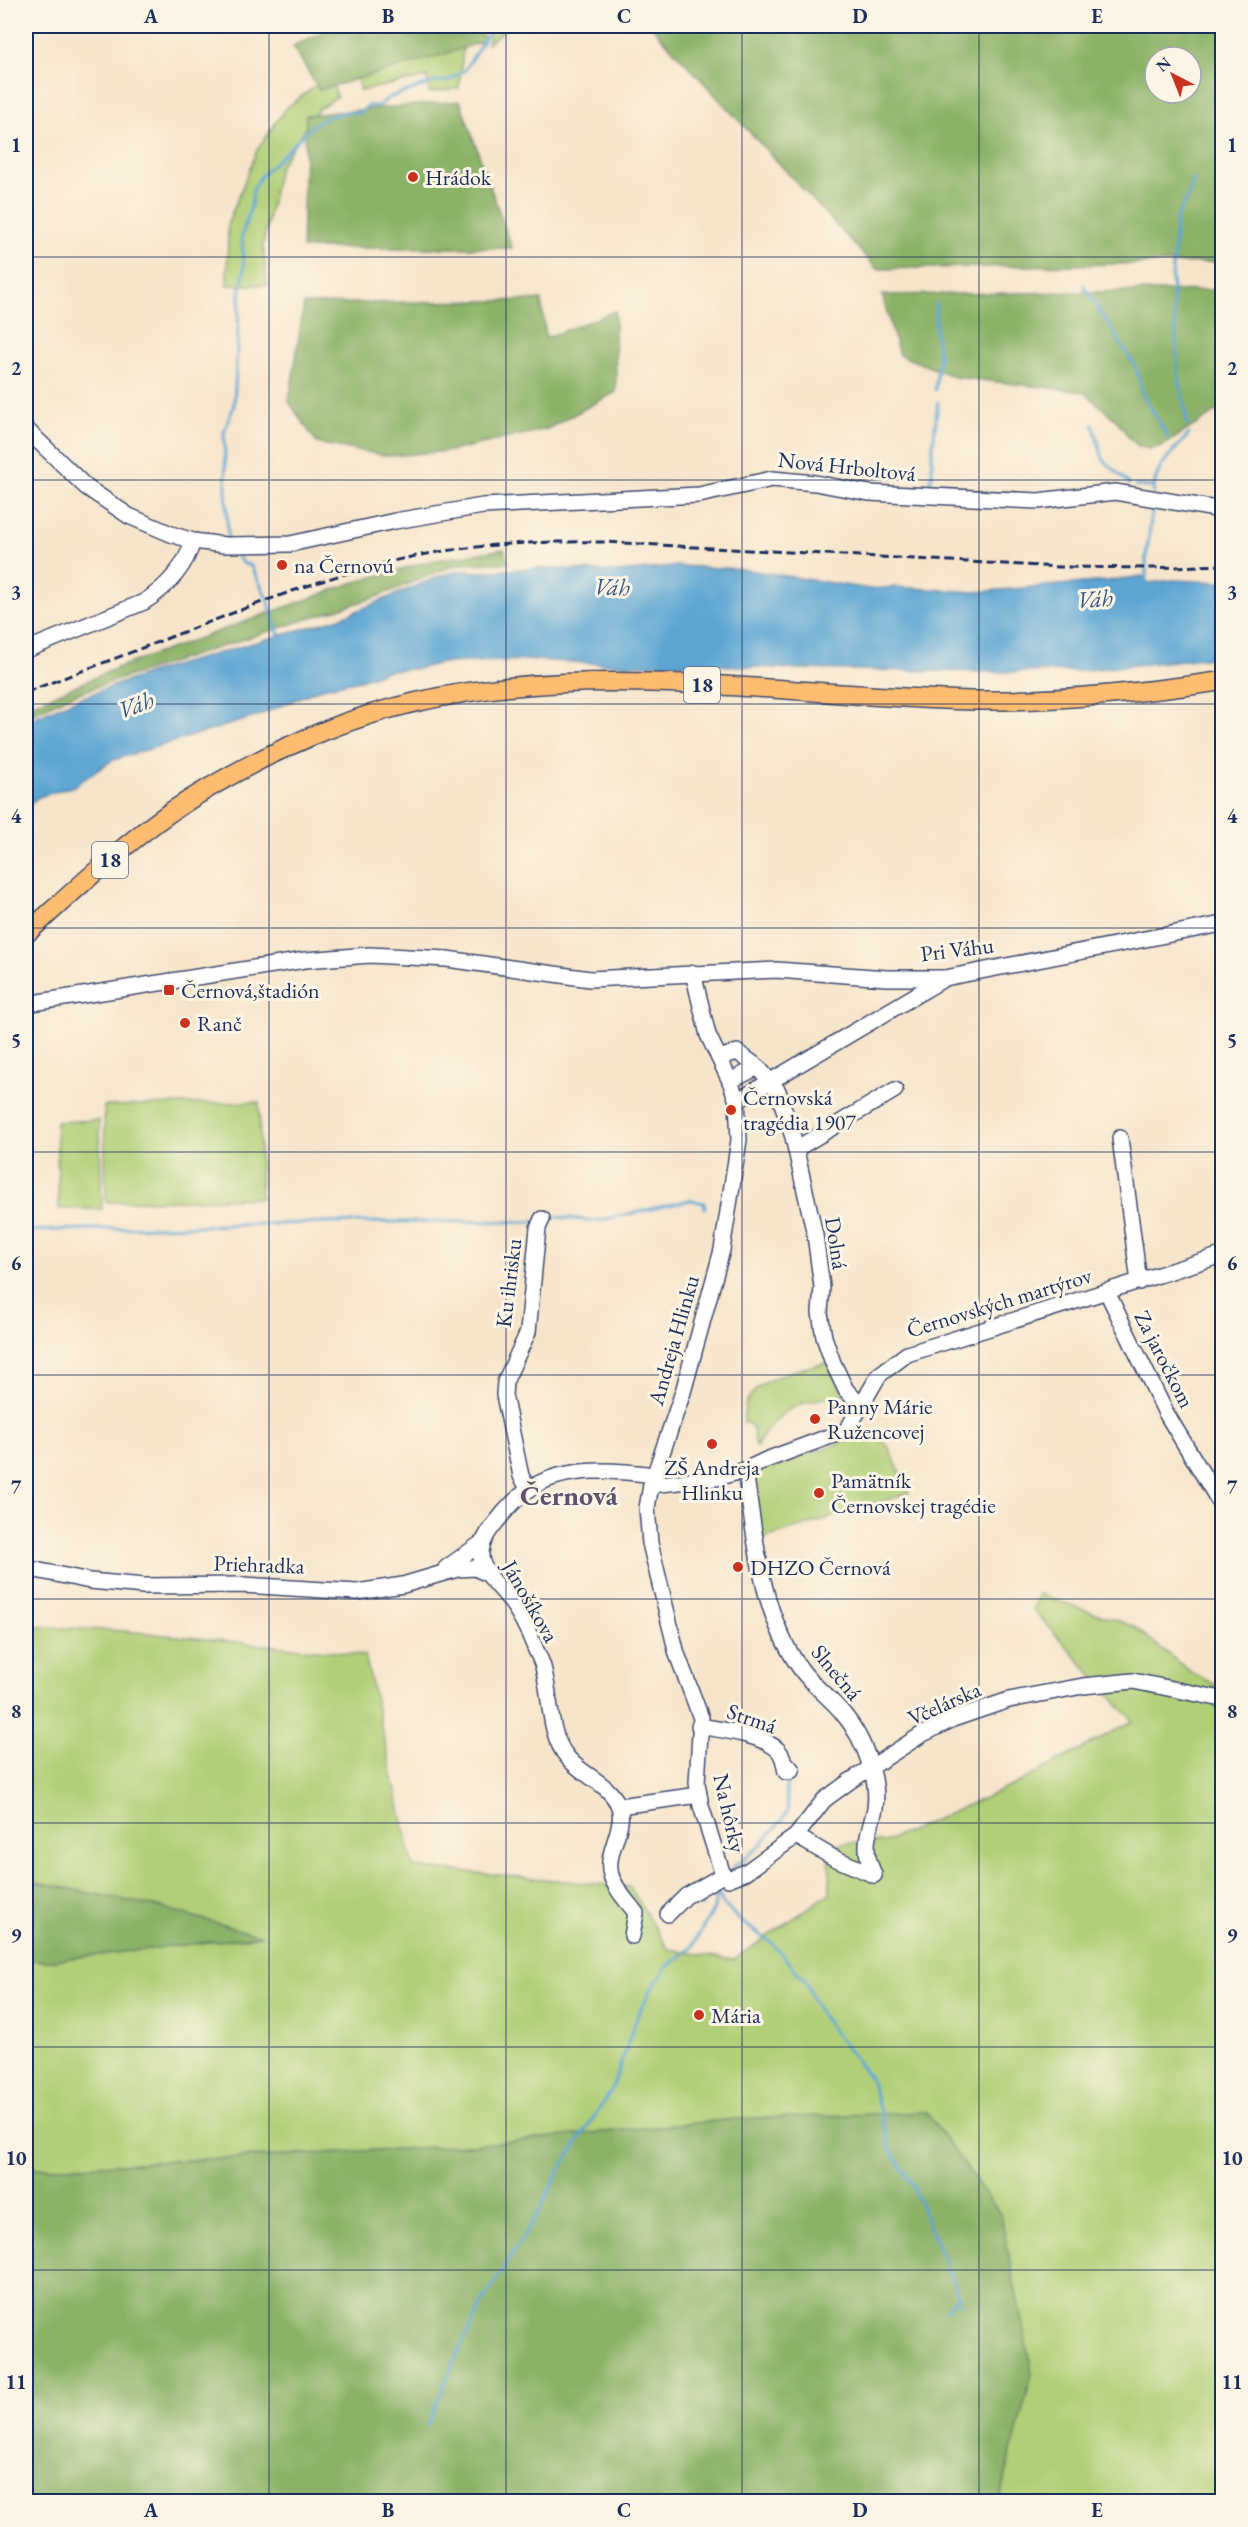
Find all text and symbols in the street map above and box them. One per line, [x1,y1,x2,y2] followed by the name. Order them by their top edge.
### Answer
[143,3,159,29] text: A
[382,3,394,29] text: B
[617,3,631,29] text: C
[852,3,868,29] text: D
[1091,3,1103,29] text: E
[1143,45,1203,105] north arrow
[1151,52,1175,76] text: N
[11,132,21,158] text: 1
[1227,132,1237,158] text: 1
[425,163,492,192] place label: Hrádok
[406,170,420,184] marker: Hrádok
[11,355,22,381] text: 2
[1227,355,1238,381] text: 2
[777,445,917,488] street label: Nová Hrboltová
[294,551,394,580] place label: na Černovú
[275,558,289,572] marker: na Černovú
[593,570,631,603] water label: Váh
[11,579,21,605] text: 3
[1227,579,1237,605] text: 3
[1076,582,1114,615] water label: Váh
[684,667,720,703] road number: 18
[114,684,158,725] water label: Váh
[11,803,22,829] text: 4
[1227,803,1238,829] text: 4
[92,842,128,878] road number: 18
[919,931,996,968] street label: Pri Váhu
[181,976,320,1005] place label: Černová,štadión
[162,983,176,997] marker: Černová,štadión
[197,1009,242,1038] place label: Ranč
[178,1016,192,1030] marker: Ranč
[11,1027,21,1053] text: 5
[1227,1027,1237,1053] text: 5
[743,1083,856,1137] place label: Černovská tragédia 1907
[724,1103,738,1117] marker: Černovská tragédia 1907
[818,1215,855,1272] street label: Dolná
[489,1236,528,1329] street label: Ku ihrisku
[11,1250,22,1276] text: 6
[1227,1250,1238,1276] text: 6
[903,1260,1095,1344] street label: Černovských martýrov
[641,1271,706,1410] street label: Andreja Hlinku
[1128,1306,1201,1413] street label: Za jaročkom
[827,1392,933,1446] place label: Panny Márie Ružencovej
[808,1412,822,1426] marker: Panny Márie Ružencovej
[705,1437,719,1451] marker: ZŠ Andreja Hlinku
[664,1453,760,1507] place label: ZŠ Andreja Hlinku
[831,1466,996,1520] place label: Pamätník Černovskej tragédie
[11,1474,22,1500] text: 7
[1227,1474,1238,1500] text: 7
[520,1477,619,1513] district label: Černová
[812,1486,826,1500] marker: Pamätník Černovskej tragédie
[213,1548,305,1581] street label: Priehradka
[494,1553,566,1648] street label: Jánošíkova
[750,1553,891,1582] place label: DHZO Černová
[731,1560,745,1574] marker: DHZO Černová
[805,1638,869,1707] street label: Slnečná
[903,1674,986,1732] street label: Včelárska
[723,1697,781,1740] street label: Strmá
[11,1698,21,1724] text: 8
[1227,1698,1237,1724] text: 8
[706,1771,753,1856] street label: Na hôrky
[11,1922,22,1948] text: 9
[1227,1922,1238,1948] text: 9
[711,2001,761,2030] place label: Mária
[692,2008,706,2022] marker: Mária
[5,2145,27,2171] text: 10
[1221,2145,1243,2171] text: 10
[5,2369,27,2395] text: 11
[1221,2369,1243,2395] text: 11
[143,2497,159,2523] text: A
[382,2497,394,2523] text: B
[617,2497,631,2523] text: C
[852,2497,868,2523] text: D
[1091,2497,1103,2523] text: E

